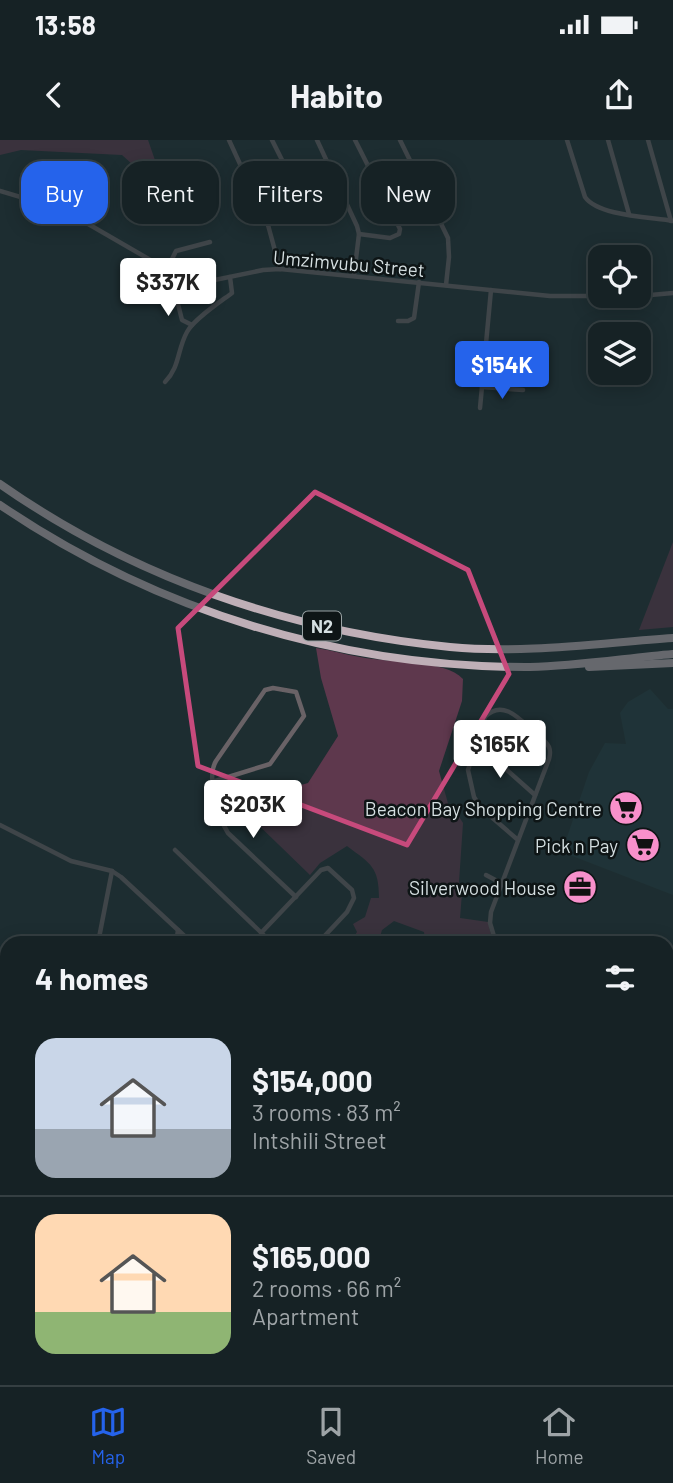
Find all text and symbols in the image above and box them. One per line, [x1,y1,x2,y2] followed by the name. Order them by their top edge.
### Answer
[35,9,96,40] text: 13:58
[35,76,73,114] icon: back
[290,76,383,114] text: Habito
[600,76,638,114] icon: share
[21,161,108,224] chip: Buy
[122,161,219,224] chip: Rent
[233,161,347,224] chip: Filters
[361,161,455,224] chip: New
[272,245,426,281] street label: Umzimvubu Street
[588,245,651,385] map controls
[588,245,651,308] button: locate
[119,258,217,318] pin: $337K
[136,267,200,295] text: $337K
[588,322,651,385] button: layers
[453,342,551,401] pin: $154K
[471,350,533,378] text: $154K
[303,612,341,640] road number: N2
[451,720,549,780] pin: $165K
[470,729,530,757] text: $165K
[204,780,302,840] pin: $203K
[220,789,286,817] text: $203K
[607,789,645,827] supermarket icon: Beacon Bay Shopping Centre
[365,797,602,820] place label: Beacon Bay Shopping Centre
[624,826,662,864] supermarket icon: Pick n Pay
[535,834,618,857] place label: Pick n Pay
[561,868,599,906] office icon: Silverwood House
[409,876,556,899] place label: Silverwood House
[601,959,639,997] icon: filters
[35,960,148,996] text: 4 homes
[252,1062,373,1098] text: $154,000
[91,1066,175,1150] icon: home
[252,1098,401,1126] text: 3 rooms · 83 m²
[252,1126,387,1154] text: Intshili Street
[252,1238,371,1274] text: $165,000
[91,1242,175,1326] icon: home
[252,1274,401,1302] text: 2 rooms · 66 m²
[252,1302,359,1330] text: Apartment
[89,1403,127,1468] tab: Map
[306,1403,356,1468] tab: Saved
[535,1403,584,1468] tab: Home

